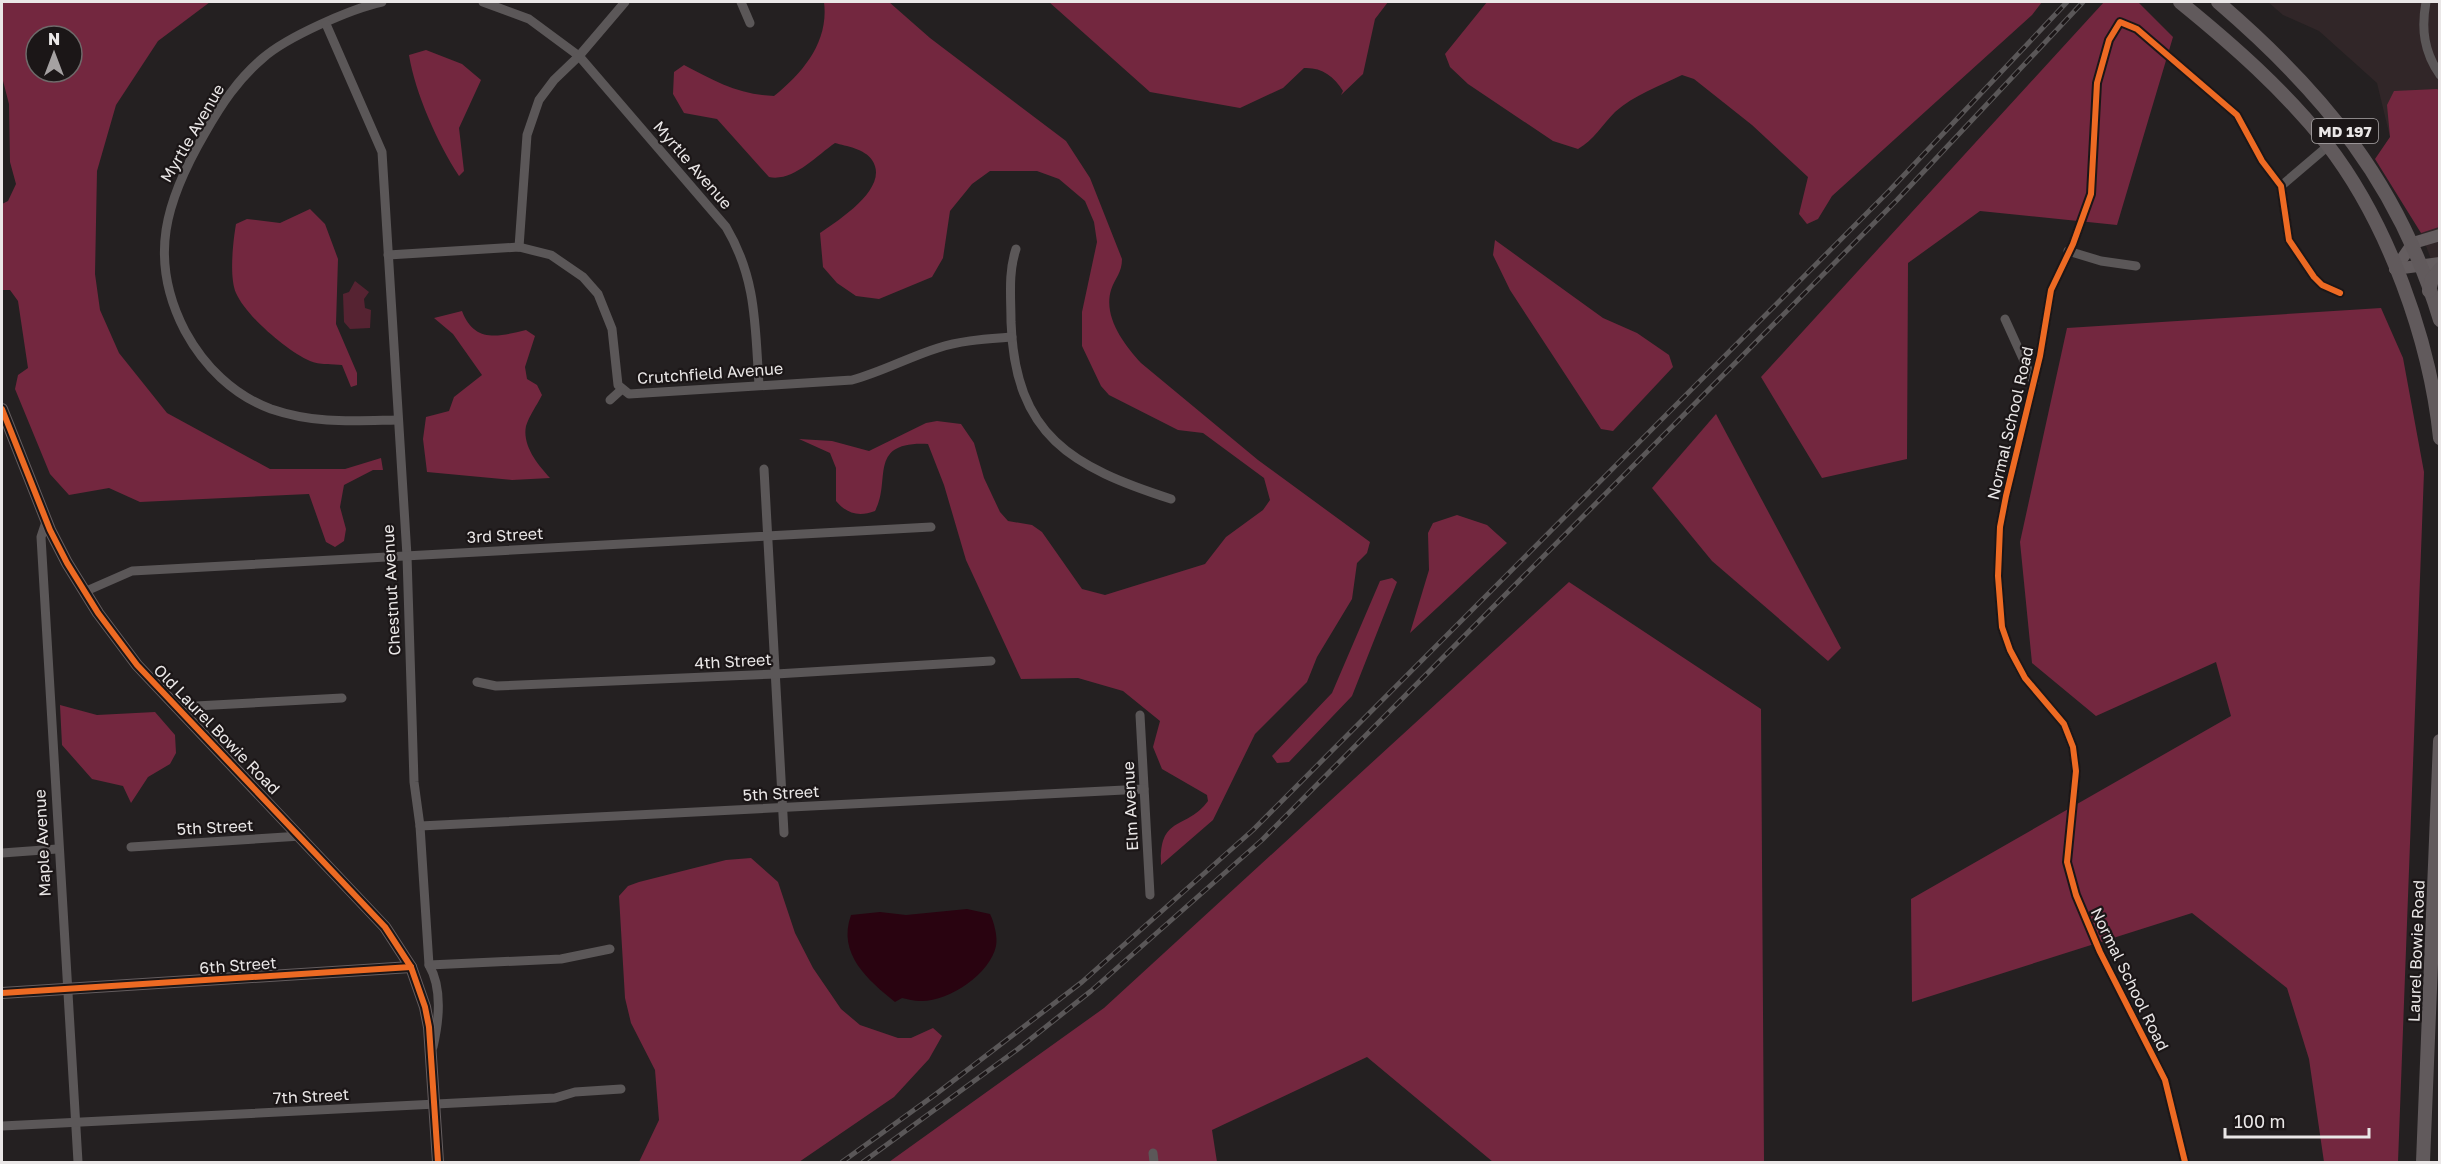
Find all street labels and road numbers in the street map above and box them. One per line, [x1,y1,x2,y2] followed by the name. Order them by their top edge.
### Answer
[156,80,228,186] street label: Myrtle Avenue
[649,117,737,213] street label: Myrtle Avenue
[2312,119,2378,143] road number: MD 197
[1983,344,2037,502] street label: Normal School Road
[636,358,784,388] street label: Crutchfield Avenue
[466,523,544,547] street label: 3rd Street
[378,524,404,656] street label: Chestnut Avenue
[694,649,772,673] street label: 4th Street
[150,660,284,798] street label: Old Laurel Bowie Road
[1118,761,1142,851] street label: Elm Avenue
[742,781,820,805] street label: 5th Street
[29,789,55,897] street label: Maple Avenue
[176,815,254,839] street label: 5th Street
[2404,880,2428,1022] street label: Laurel Bowie Road
[2087,904,2173,1054] street label: Normal School Road
[199,952,277,978] street label: 6th Street
[272,1084,350,1108] street label: 7th Street

